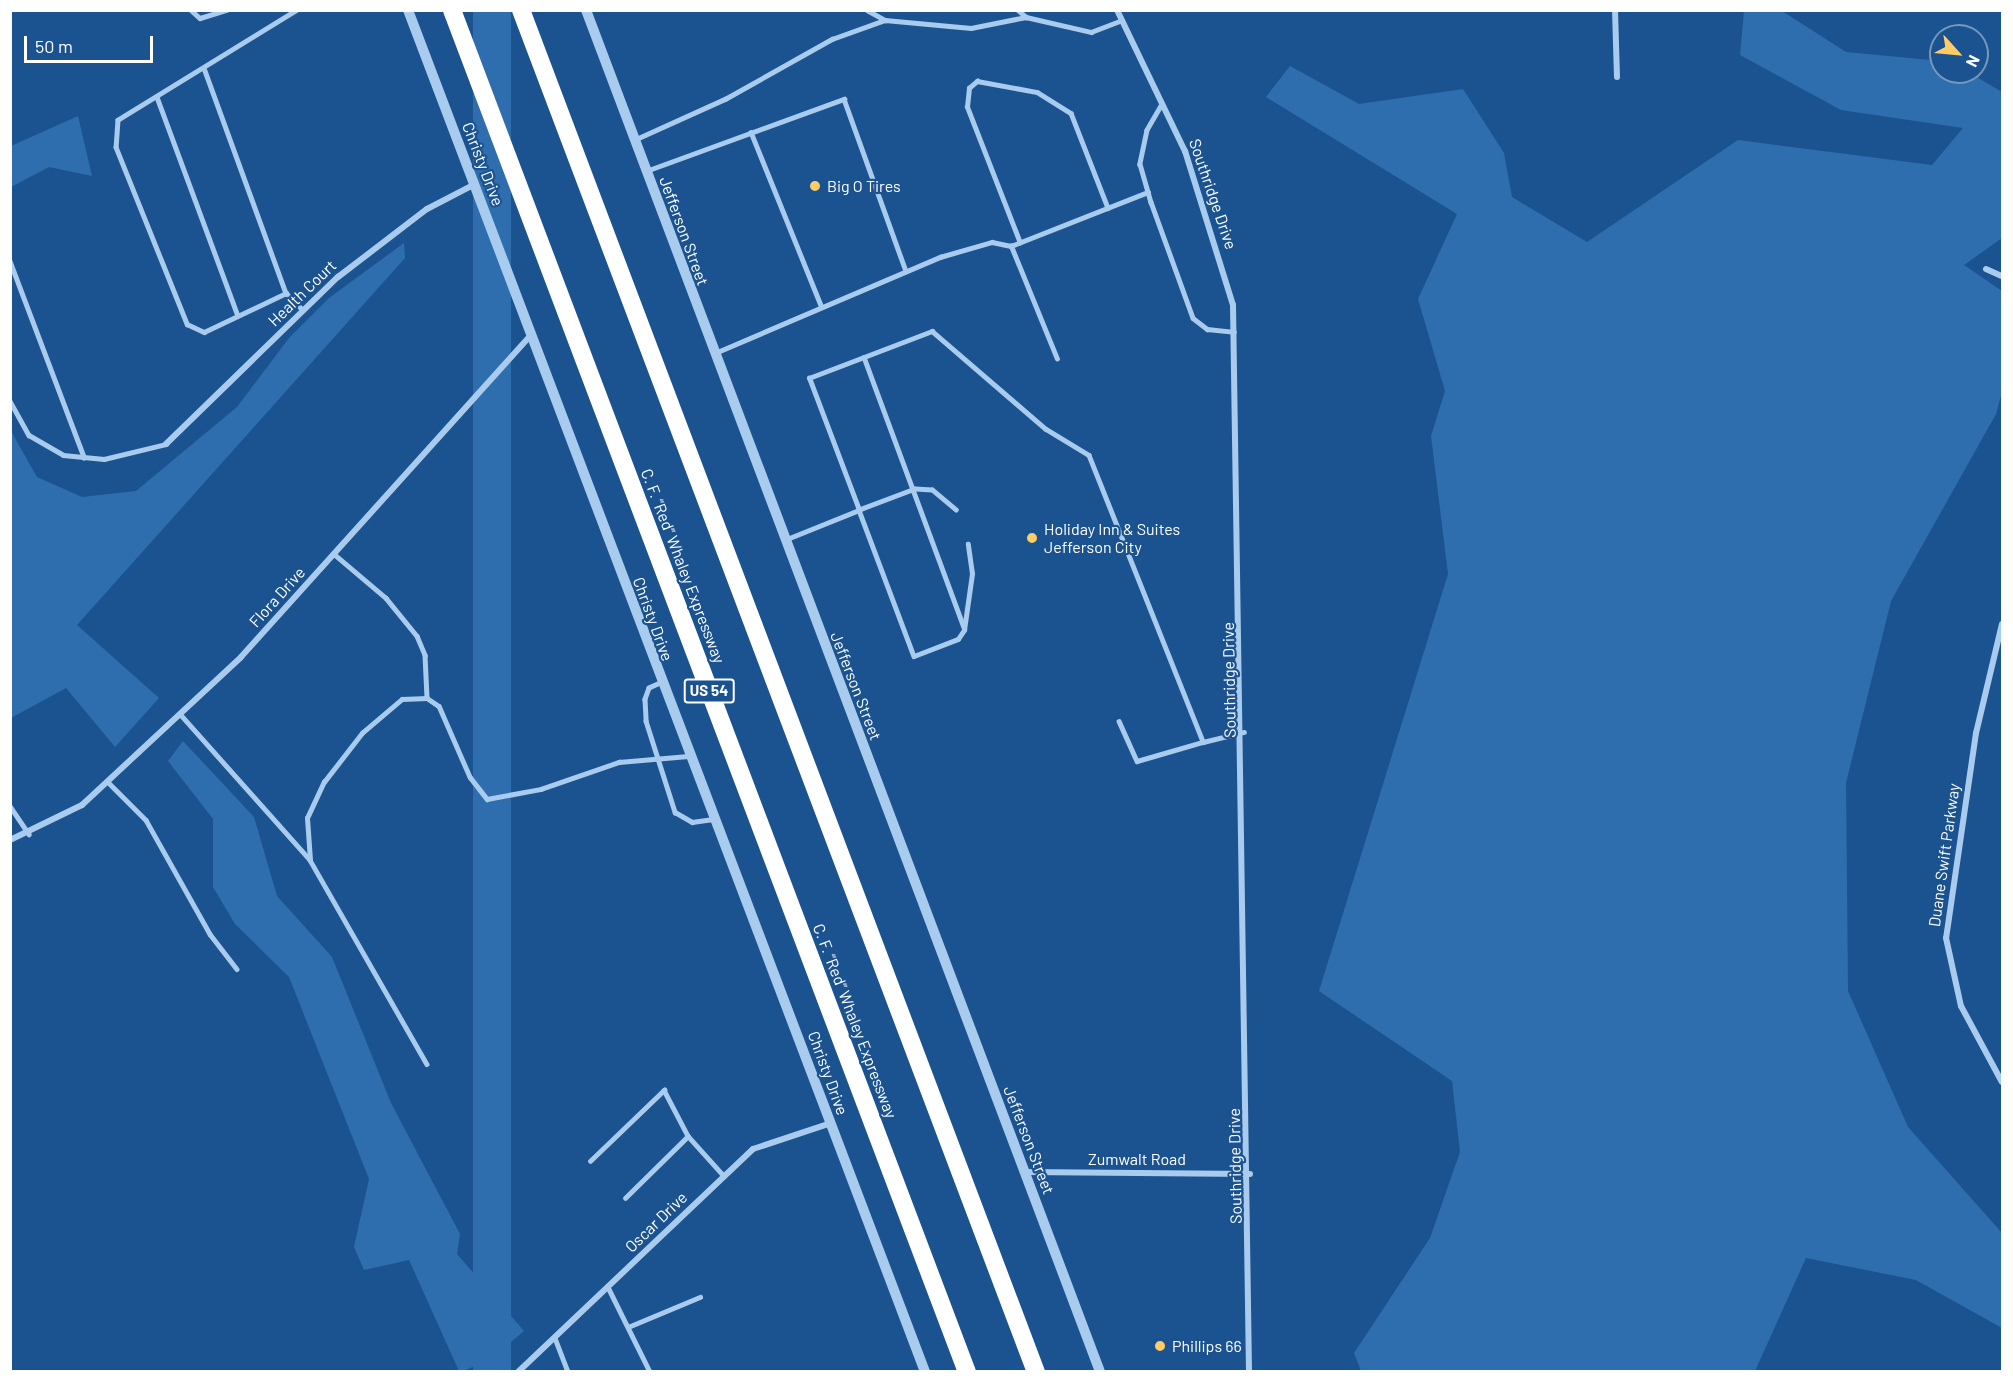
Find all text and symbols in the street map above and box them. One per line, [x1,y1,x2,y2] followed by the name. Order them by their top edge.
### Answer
[27,24,156,62] scale bar
[1929,24,1989,84] north arrow
[35,35,73,57] text: 50 m
[1963,52,1985,71] text: N
[458,119,508,209] street label: Christy Drive
[1185,136,1241,252] street label: Southridge Drive
[655,174,713,288] street label: Jefferson Street
[827,176,901,196] place label: Big O Tires
[808,179,822,193] marker: Big O Tires
[264,256,340,330] street label: Health Court
[637,466,729,666] street label: C. F. “Red” Whaley Expressway
[1044,519,1180,557] place label: Holiday Inn & Suites Jefferson City
[1025,531,1039,545] marker: Holiday Inn & Suites Jefferson City
[245,563,309,631] street label: Flora Drive
[629,574,677,664] street label: Christy Drive
[1218,622,1240,738] street label: Southridge Drive
[827,629,885,743] street label: Jefferson Street
[684,679,734,703] road number: US 54
[1924,782,1964,928] street label: Duane Swift Parkway
[809,921,901,1121] street label: C. F. “Red” Whaley Expressway
[804,1028,852,1118] street label: Christy Drive
[1000,1083,1058,1197] street label: Jefferson Street
[1224,1108,1246,1224] street label: Southridge Drive
[1088,1149,1186,1169] street label: Zumwalt Road
[621,1188,691,1256] street label: Oscar Drive
[1172,1336,1242,1356] place label: Phillips 66
[1153,1339,1167,1353] marker: Phillips 66

